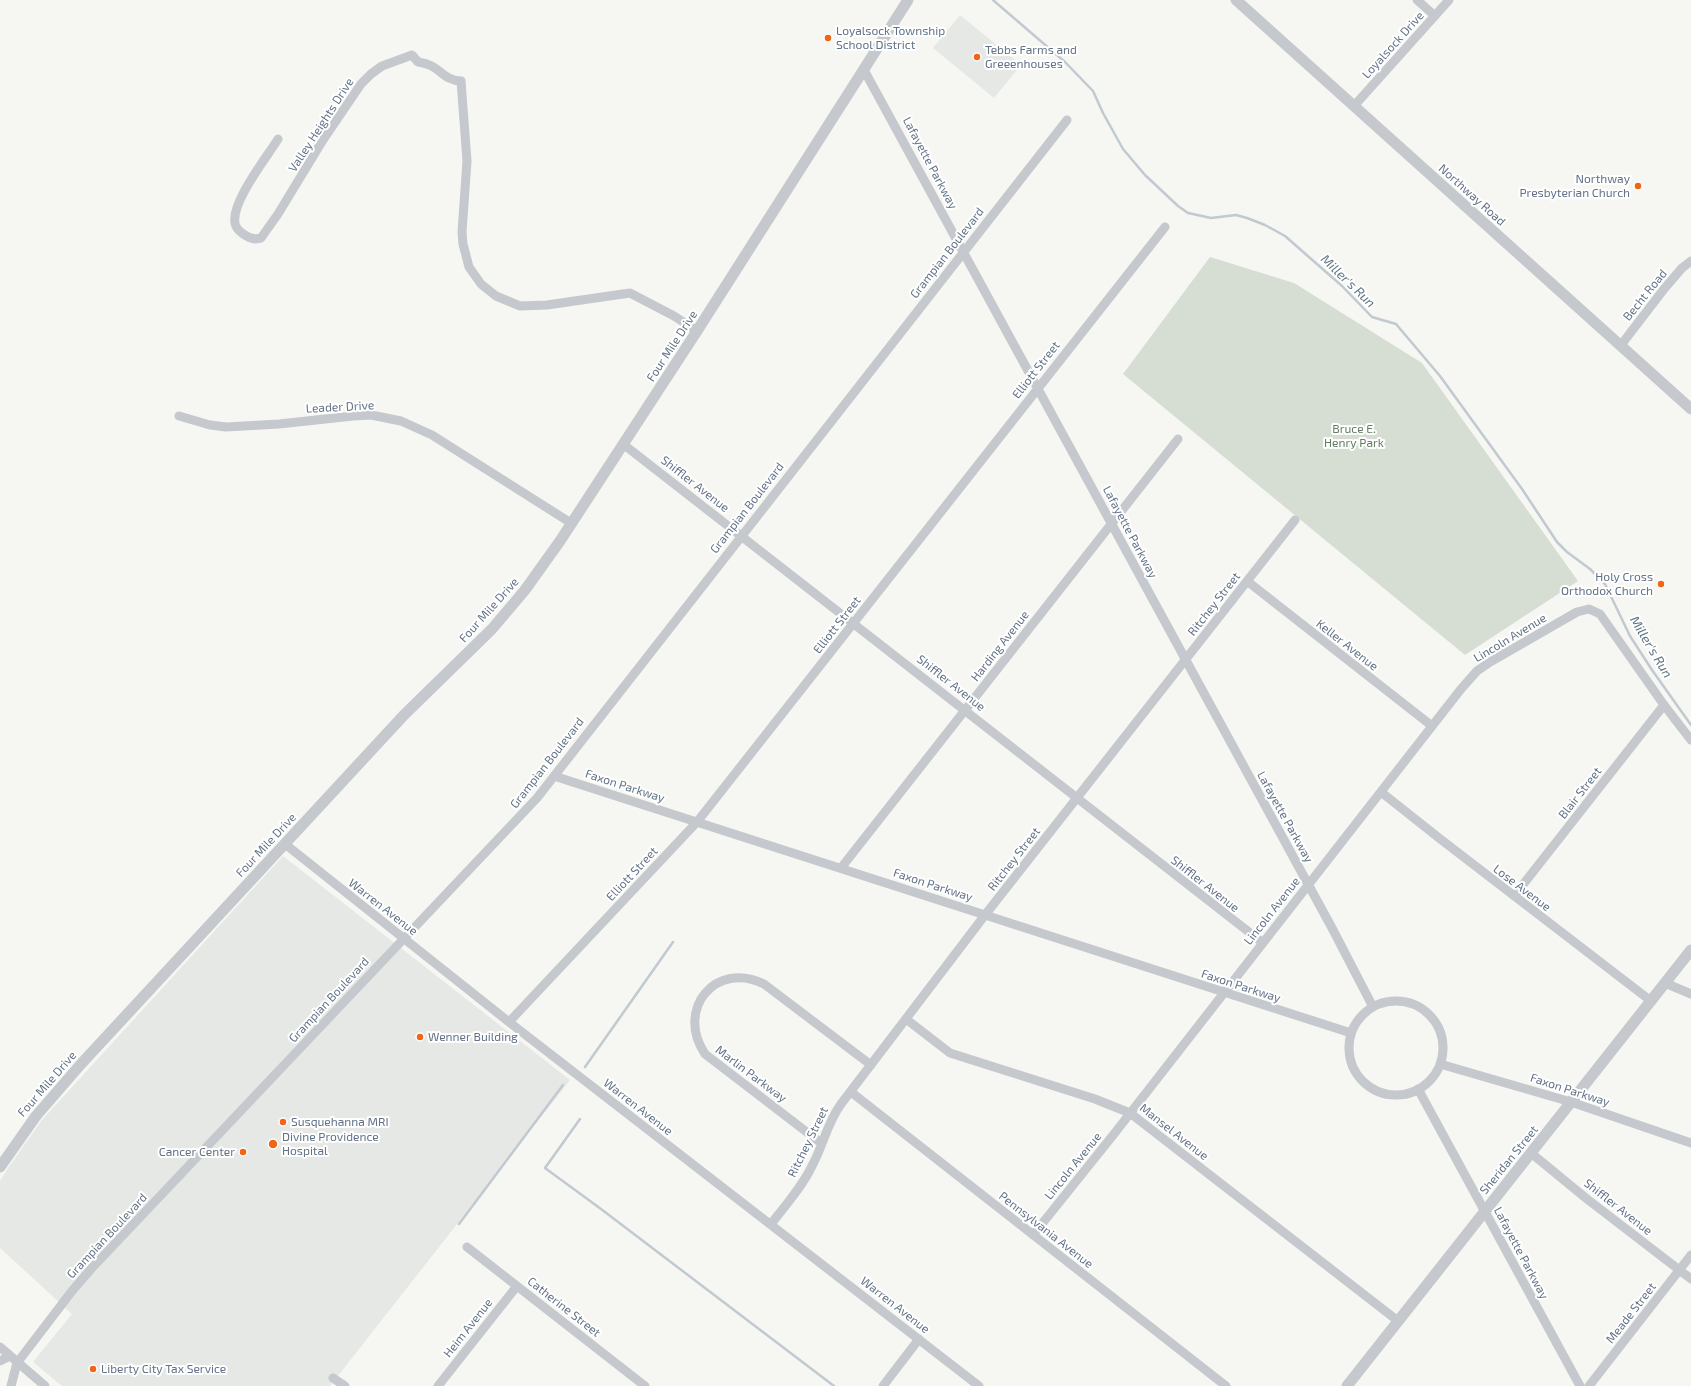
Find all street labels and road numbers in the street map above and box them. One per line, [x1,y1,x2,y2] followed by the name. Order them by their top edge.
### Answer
[1359,8,1427,82] street label: Loyalsock Drive
[285,75,357,175] street label: Valley Heights Drive
[900,114,960,212] street label: Lafayette Parkway
[1436,161,1508,229] street label: Northway Road
[907,205,987,301] street label: Grampian Boulevard
[1620,267,1670,323] street label: Becht Road
[644,308,700,384] street label: Four Mile Drive
[1009,338,1063,402] street label: Elliott Street
[305,398,375,416] street label: Leader Drive
[658,453,732,515] street label: Shiffler Avenue
[707,460,787,556] street label: Grampian Boulevard
[1100,483,1160,581] street label: Lafayette Parkway
[1185,569,1243,639] street label: Ritchey Street
[456,575,522,645] street label: Four Mile Drive
[810,593,864,657] street label: Elliott Street
[968,608,1032,684] street label: Harding Avenue
[1471,611,1549,665] street label: Lincoln Avenue
[1313,616,1381,674] street label: Keller Avenue
[914,652,988,714] street label: Shiffler Avenue
[507,715,587,811] street label: Grampian Boulevard
[1555,764,1605,822] street label: Blair Street
[583,766,667,806] street label: Faxon Parkway
[1254,769,1316,865] street label: Lafayette Parkway
[233,810,299,880] street label: Four Mile Drive
[985,824,1043,894] street label: Ritchey Street
[603,844,661,904] street label: Elliott Street
[1168,853,1242,915] street label: Shiffler Avenue
[1490,862,1554,914] street label: Lose Avenue
[891,865,975,905] street label: Faxon Parkway
[1241,874,1303,948] street label: Lincoln Avenue
[346,876,420,938] street label: Warren Avenue
[286,954,372,1046] street label: Grampian Boulevard
[1199,966,1283,1006] street label: Faxon Parkway
[713,1043,789,1105] street label: Marlin Parkway
[15,1048,79,1120] street label: Four Mile Drive
[1528,1070,1612,1110] street label: Faxon Parkway
[601,1076,675,1138] street label: Warren Avenue
[1137,1101,1211,1163] street label: Mansel Avenue
[785,1104,831,1180] street label: Ritchey Street
[1477,1123,1541,1197] street label: Sheridan Street
[1042,1130,1104,1202] street label: Lincoln Avenue
[1581,1176,1655,1238] street label: Shiffler Avenue
[996,1189,1096,1271] street label: Pennsylvania Avenue
[64,1190,150,1282] street label: Grampian Boulevard
[1491,1204,1551,1302] street label: Lafayette Parkway
[525,1274,603,1340] street label: Catherine Street
[858,1274,932,1336] street label: Warren Avenue
[1603,1280,1659,1346] street label: Meade Street
[441,1296,495,1360] street label: Heim Avenue

